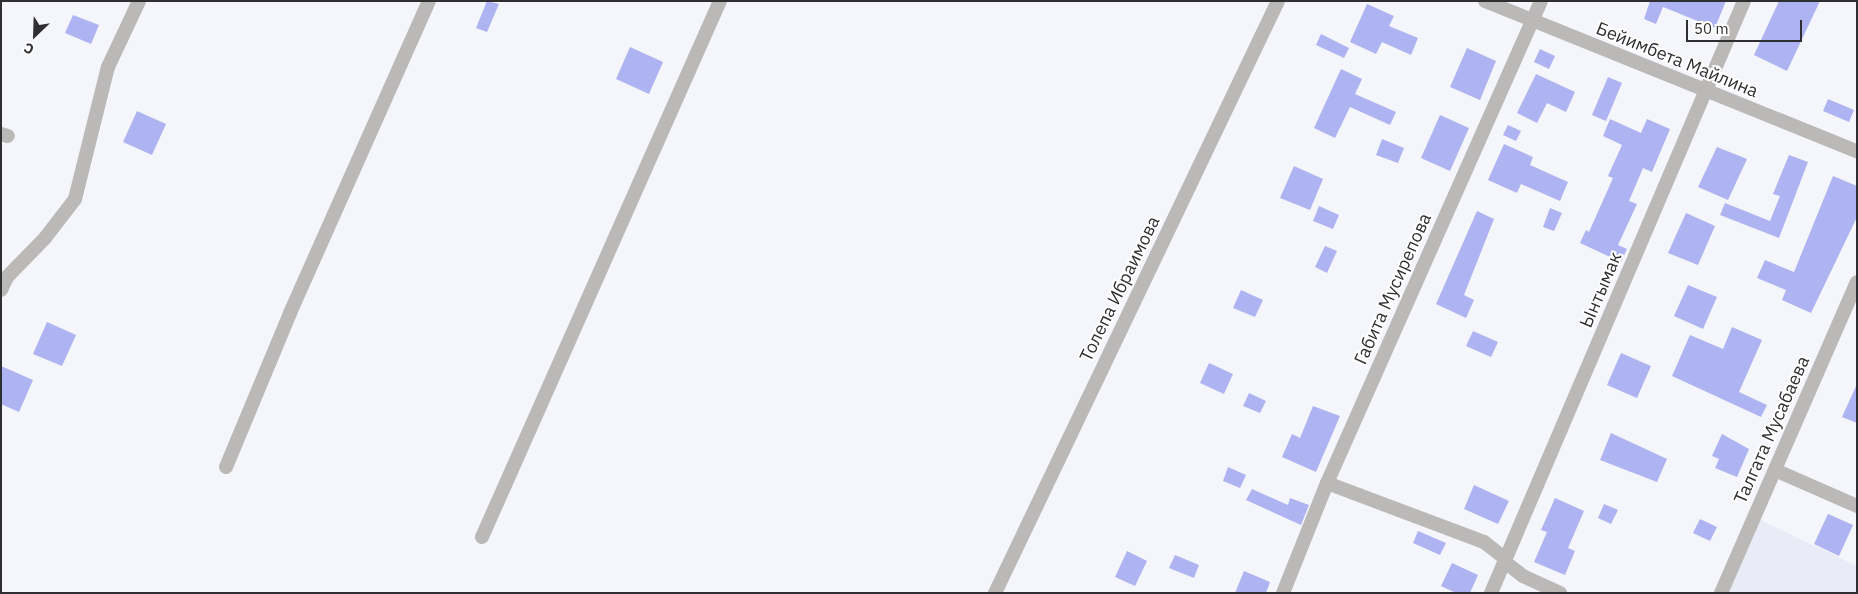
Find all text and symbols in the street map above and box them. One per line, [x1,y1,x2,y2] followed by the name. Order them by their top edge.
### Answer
[10,10,60,60] north arrow
[1688,10,1804,42] scale bar
[1593,18,1761,102] street label: Бейимбета Майлина
[1694,19,1729,38] text: 50 m
[21,39,37,59] text: С
[1350,210,1436,368] street label: Габита Мусирепова
[1075,213,1165,365] street label: Толепа Ибраимова
[1575,249,1627,331] street label: Ынтымак
[1730,353,1814,507] street label: Талгата Мусабаева

